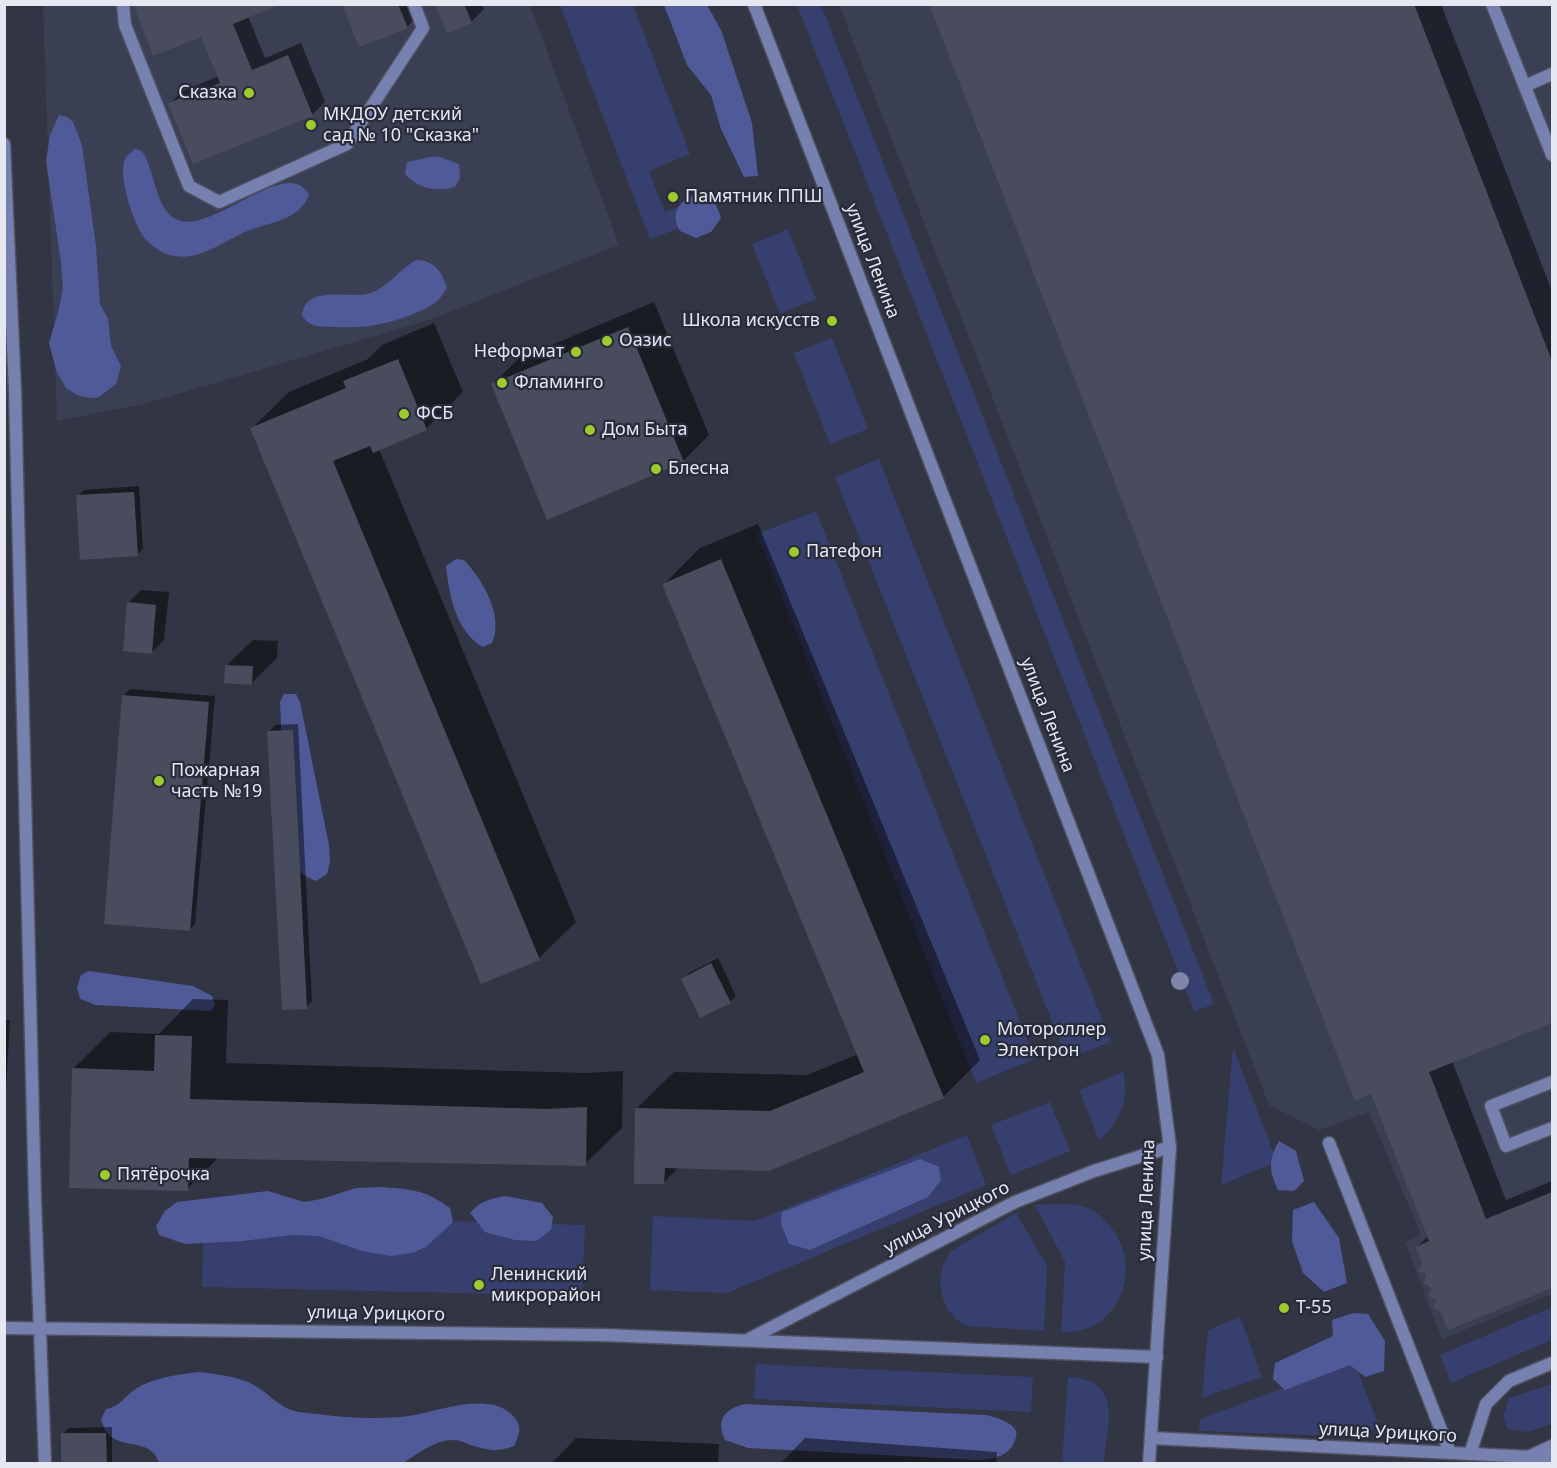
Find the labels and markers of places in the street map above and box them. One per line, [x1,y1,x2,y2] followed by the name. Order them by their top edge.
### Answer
[178,82,237,104] place label: Сказка
[242,86,256,100] marker: Сказка
[323,104,479,146] place label: МКДОУ детский сад № 10 "Сказка"
[304,118,318,132] marker: МКДОУ детский сад № 10 "Сказка"
[685,186,822,208] place label: Памятник ППШ
[666,190,680,204] marker: Памятник ППШ
[682,310,820,332] place label: Школа искусств
[825,314,839,328] marker: Школа искусств
[619,330,672,352] place label: Оазис
[600,334,614,348] marker: Оазис
[474,341,564,363] place label: Неформат
[569,345,583,359] marker: Неформат
[514,372,603,394] place label: Фламинго
[495,376,509,390] marker: Фламинго
[416,403,453,425] place label: ФСБ
[397,407,411,421] marker: ФСБ
[602,419,687,441] place label: Дом Быта
[583,423,597,437] marker: Дом Быта
[668,458,729,480] place label: Блесна
[649,462,663,476] marker: Блесна
[806,541,882,563] place label: Патефон
[787,545,801,559] marker: Патефон
[171,760,262,802] place label: Пожарная часть №19
[152,774,166,788] marker: Пожарная часть №19
[997,1019,1106,1062] place label: Мотороллер Электрон
[978,1033,992,1047] marker: Мотороллер Электрон
[117,1164,210,1186] place label: Пятёрочка
[98,1168,112,1182] marker: Пятёрочка
[491,1264,601,1306] place label: Ленинский микрорайон
[472,1278,486,1292] marker: Ленинский микрорайон
[1296,1297,1332,1319] place label: Т-55
[1277,1301,1291,1315] marker: Т-55

